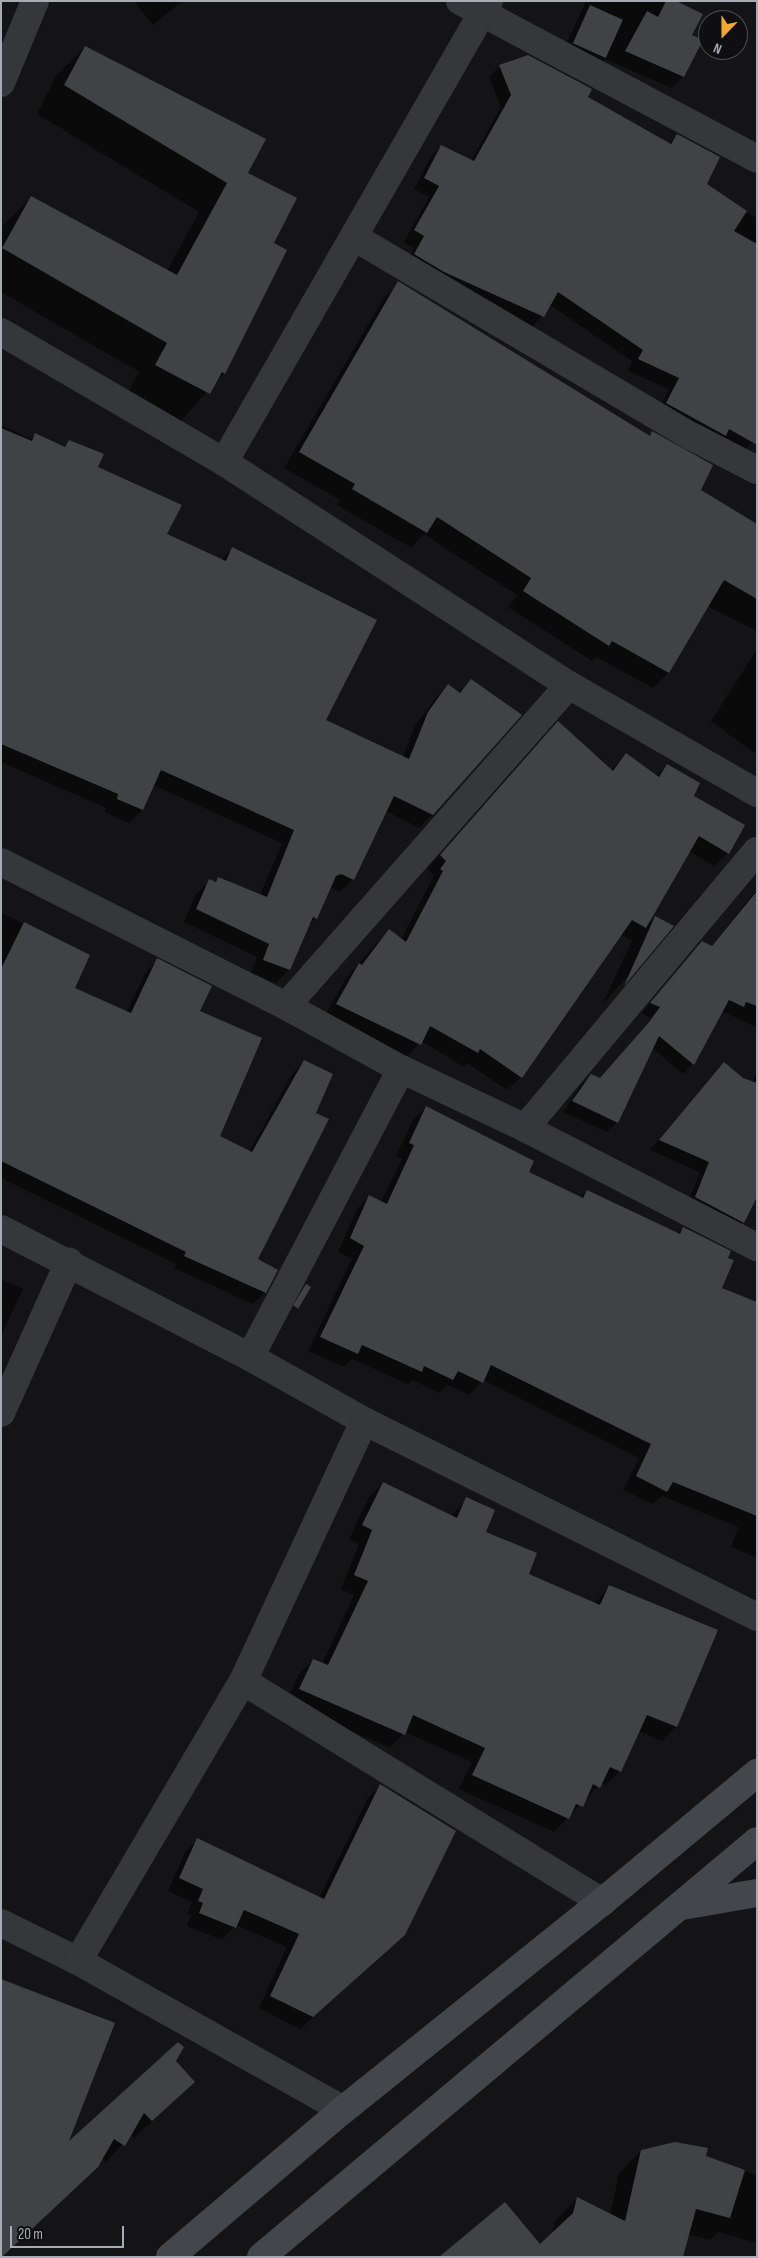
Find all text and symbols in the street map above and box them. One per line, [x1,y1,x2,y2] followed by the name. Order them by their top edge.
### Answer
[698,10,748,60] north arrow
[711,39,724,58] text: N
[12,2216,126,2248] scale bar
[18,2225,43,2244] text: 20 m

